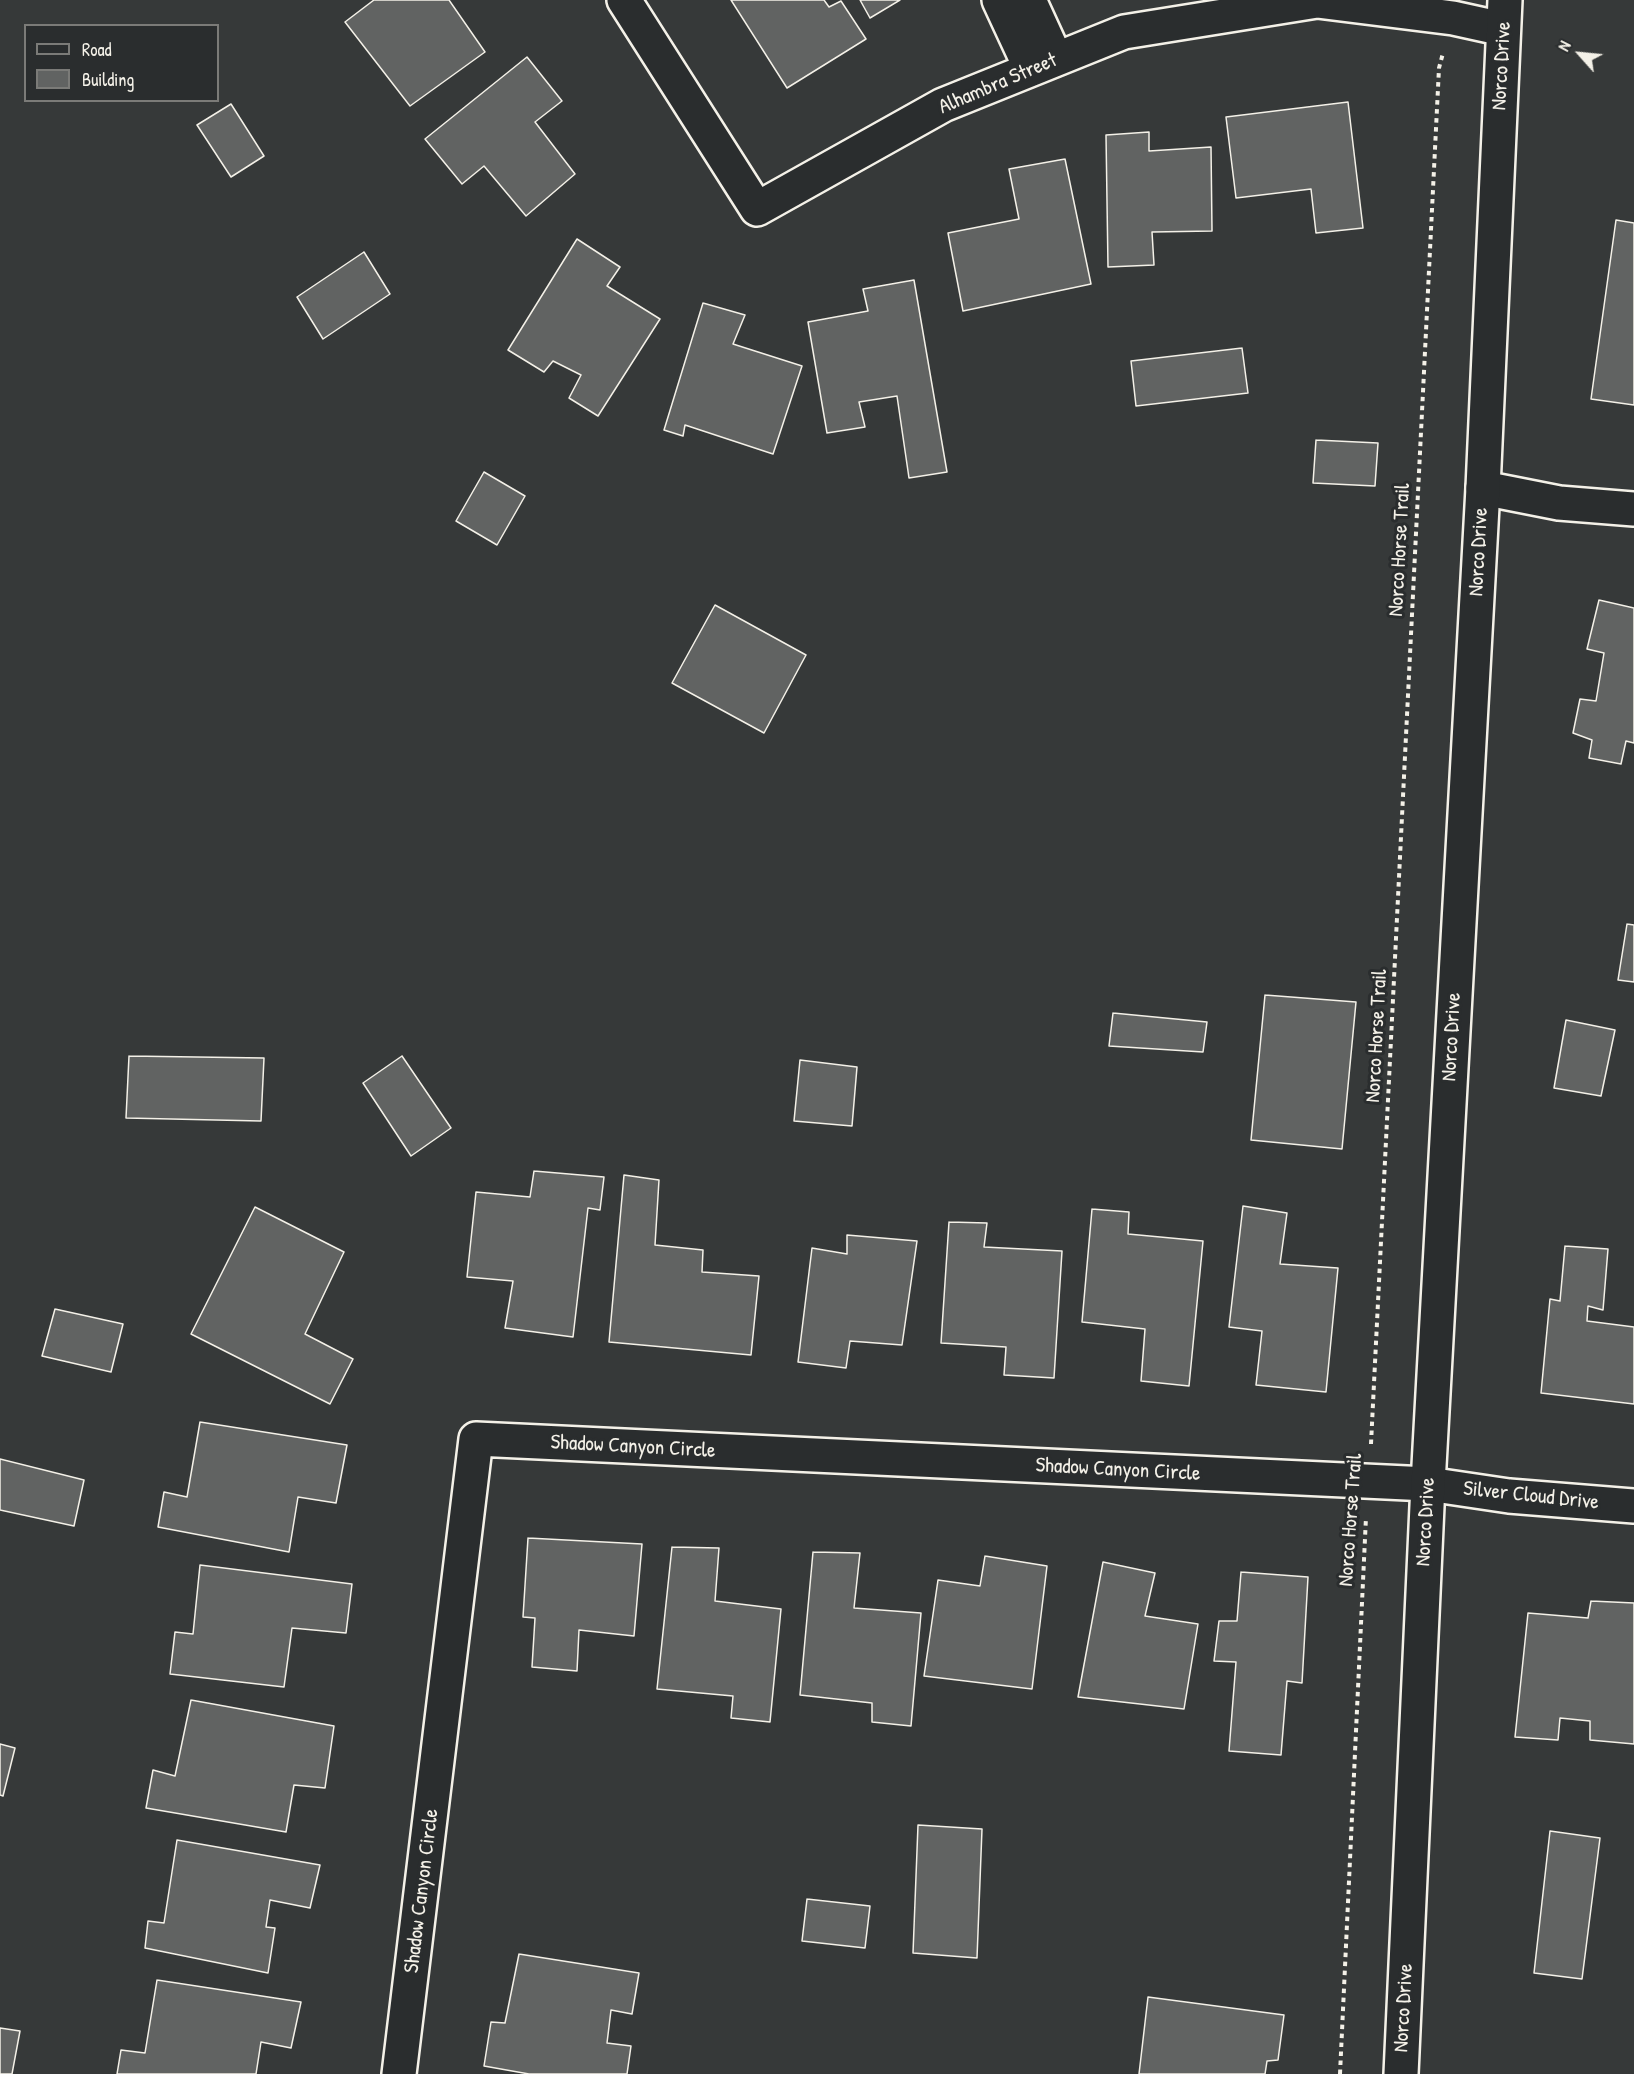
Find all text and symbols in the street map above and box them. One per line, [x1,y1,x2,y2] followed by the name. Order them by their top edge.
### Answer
[1487,21,1517,111] street label: Norco Drive
[24,24,219,102] legend
[1550,24,1610,84] north arrow
[82,37,112,62] text: Road
[1552,37,1576,55] text: N
[935,48,1061,120] street label: Alhambra Street
[82,67,134,92] text: Building
[1384,483,1416,617] street label: Norco Horse Trail
[1464,507,1494,597] street label: Norco Drive
[1361,969,1393,1103] street label: Norco Horse Trail
[1437,992,1467,1082] street label: Norco Drive
[550,1430,716,1464] street label: Shadow Canyon Circle
[1035,1453,1201,1487] street label: Shadow Canyon Circle
[1334,1453,1368,1587] street label: Norco Horse Trail
[1462,1476,1600,1516] street label: Silver Cloud Drive
[1411,1477,1441,1567] street label: Norco Drive
[399,1807,445,1975] street label: Shadow Canyon Circle
[1389,1963,1419,2053] street label: Norco Drive

